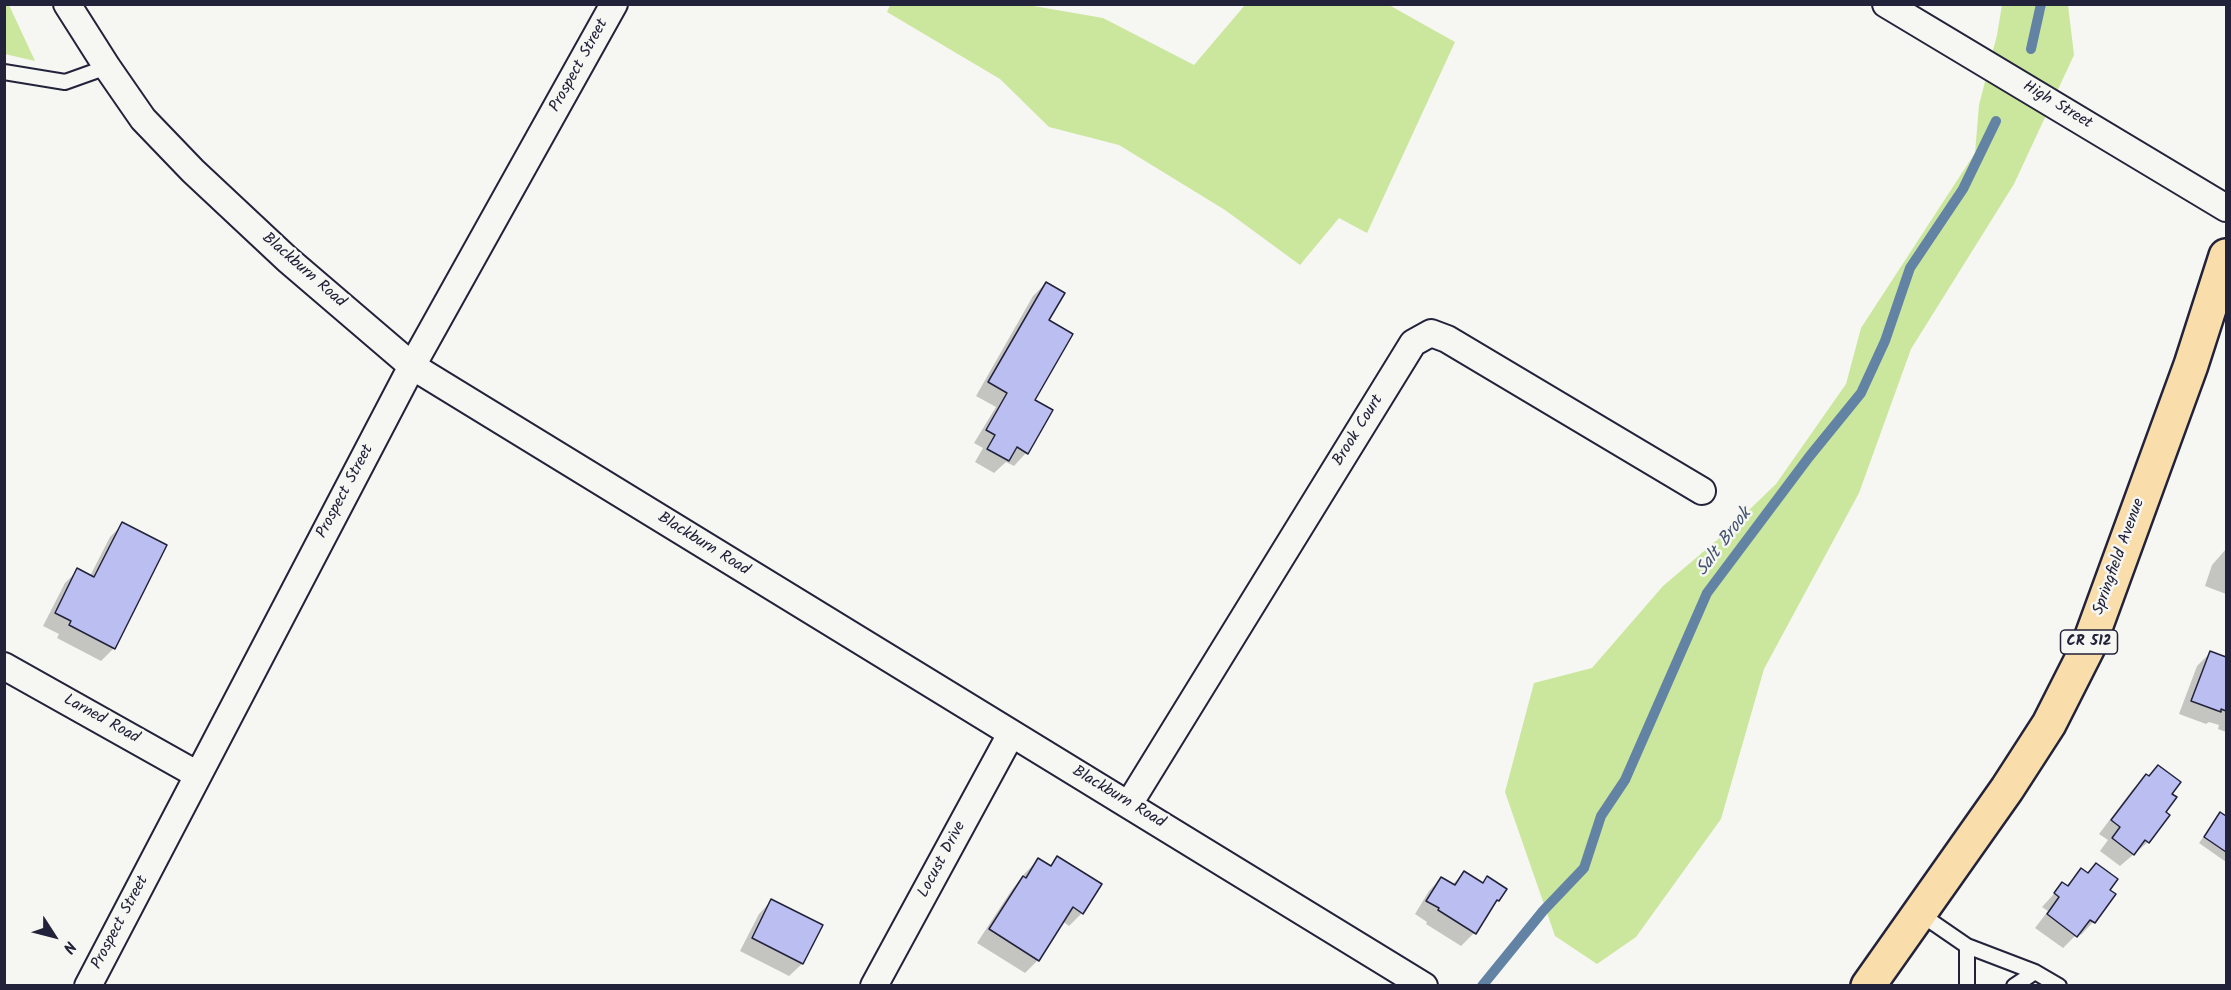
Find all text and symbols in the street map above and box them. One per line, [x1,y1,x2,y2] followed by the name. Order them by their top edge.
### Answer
[547,16,613,116] street label: Prospect Street
[2019,78,2095,134] street label: High Street
[257,229,349,313] street label: Blackburn Road
[1330,392,1388,470] street label: Brook Court
[313,442,379,542] street label: Prospect Street
[2090,496,2150,618] street label: Springfield Avenue
[1693,505,1757,581] water label: Salt Brook
[654,509,752,581] street label: Blackburn Road
[2060,630,2118,654] road number: CR 512
[60,691,142,749] street label: Larned Road
[1068,763,1168,833] street label: Blackburn Road
[915,819,971,901] street label: Locust Drive
[88,873,154,973] street label: Prospect Street
[24,906,84,966] north arrow
[56,935,82,958] text: N

